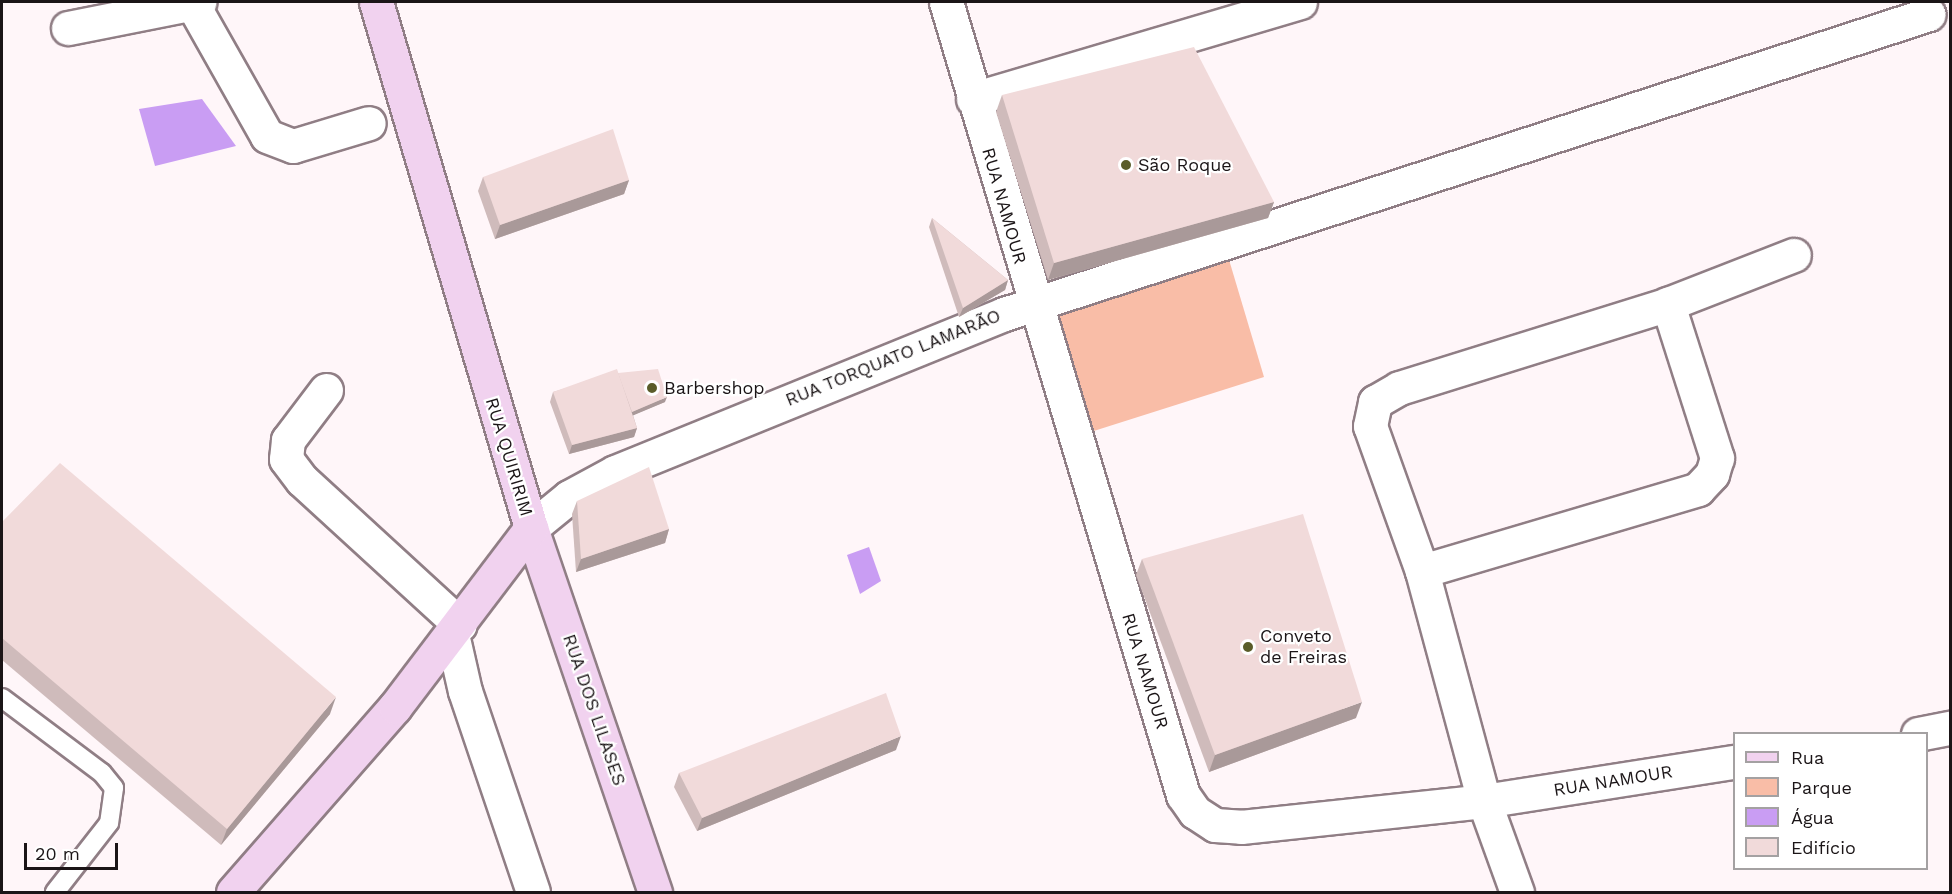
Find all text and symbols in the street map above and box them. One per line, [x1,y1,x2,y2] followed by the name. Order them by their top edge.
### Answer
[977,145,1031,267] street label: RUA NAMOUR
[1138,154,1232,176] place label: São Roque
[1119,158,1133,172] marker: São Roque
[782,305,1004,411] street label: RUA TORQUATO LAMARÃO
[664,377,765,399] place label: Barbershop
[645,381,659,395] marker: Barbershop
[481,395,537,519] street label: RUA QUIRIRIM
[1117,610,1173,732] street label: RUA NAMOUR
[1260,626,1347,668] place label: Conveto de Freiras
[558,631,630,789] street label: RUA DOS LILASES
[1241,640,1255,654] marker: Conveto de Freiras
[1733,732,1928,870] legend
[1791,747,1824,768] text: Rua
[1552,761,1674,801] street label: RUA NAMOUR
[1791,777,1852,798] text: Parque
[1791,807,1834,828] text: Água
[27,831,122,869] scale bar
[1791,837,1856,858] text: Edifício
[35,843,80,864] text: 20 m

